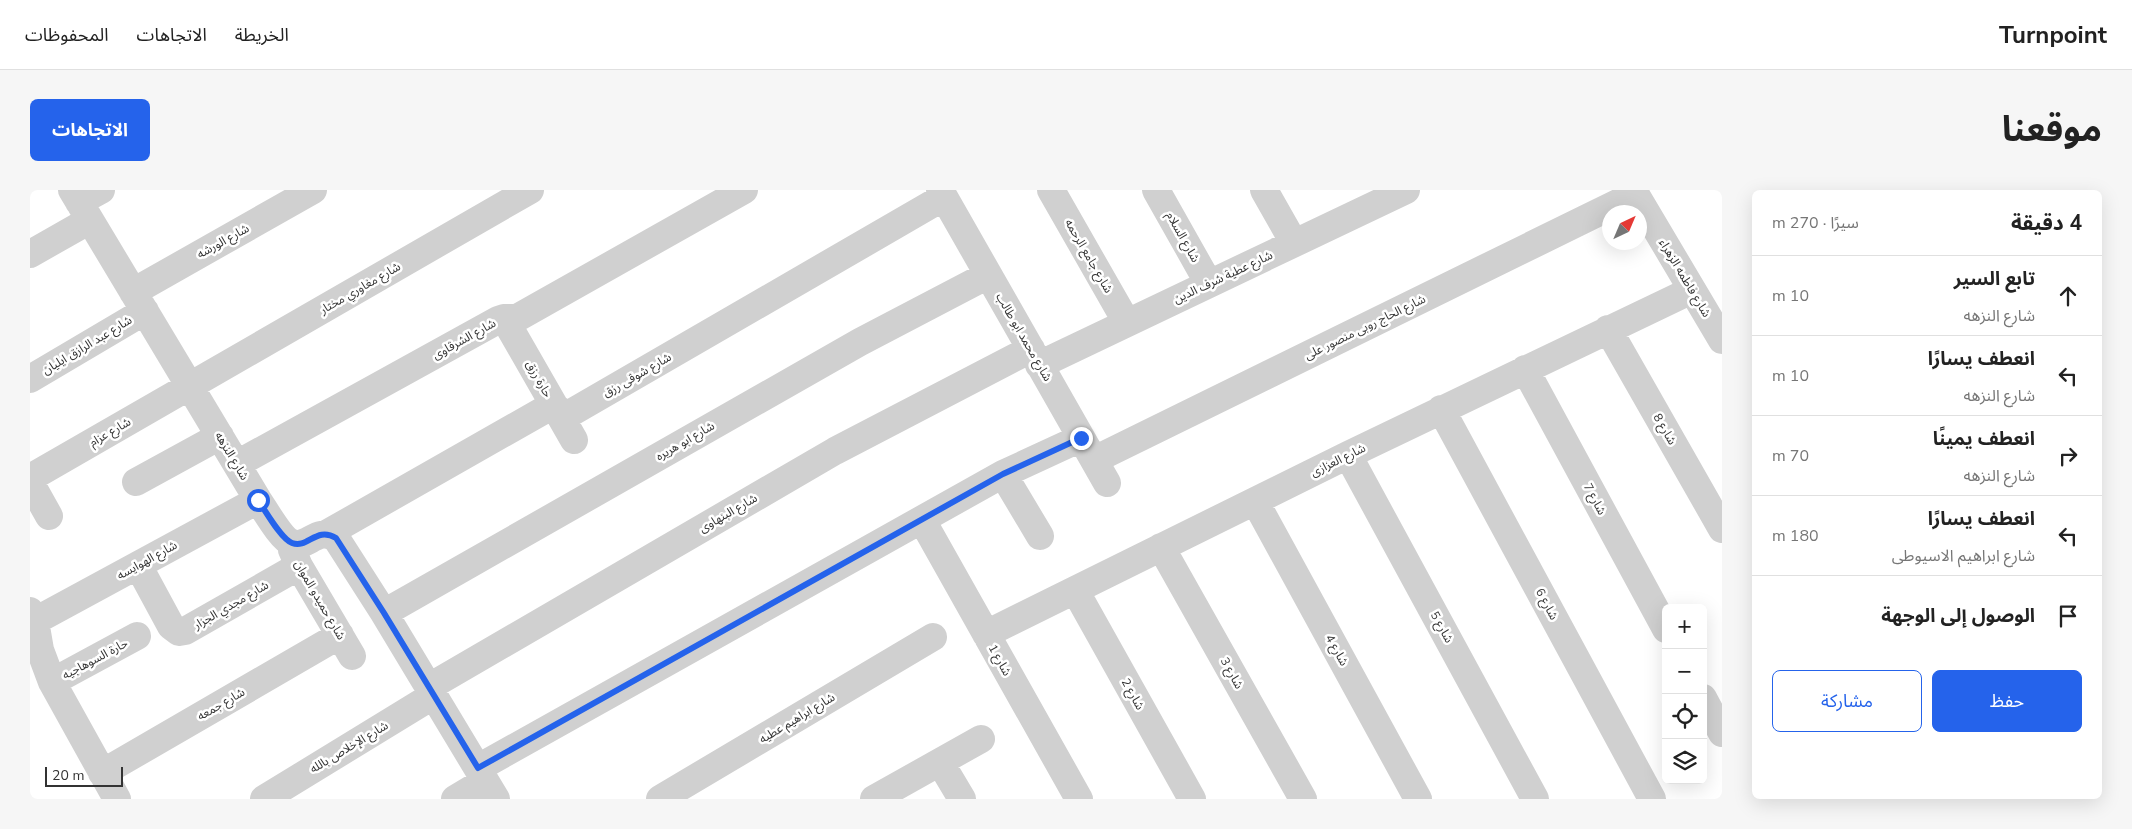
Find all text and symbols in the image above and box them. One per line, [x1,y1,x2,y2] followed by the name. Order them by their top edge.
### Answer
[1999,19,2107,51] text: Turnpoint
[25,23,109,47] text: المحفوظات
[137,23,207,47] text: الاتجاهات
[235,23,289,47] text: الخريطة
[30,99,150,161] button: الاتجاهات
[2002,106,2102,153] text: موقعنا
[1602,205,1647,250] north arrow
[1162,209,1203,266] street label: شارع السلام
[2011,209,2082,237] text: 4 دقيقة
[1772,212,1859,234] text: سيرًا · 270 m
[1060,216,1117,296] street label: شارع جامع الرحمه
[194,220,252,263] street label: شارع الورشه
[1654,236,1715,321] street label: شارع فاطمه الزهراء
[1171,247,1276,308] street label: شارع عطية شرف الدين
[316,258,404,320] street label: شارع مغاوري مختار
[1954,266,2035,292] text: تابع السير
[2054,282,2082,310] icon: ahead
[1772,285,1809,307] text: 10 m
[991,290,1056,385] street label: شارع محمد ابو طالب
[1302,291,1429,364] street label: شارع الحاج روبى منصور على
[1964,305,2035,327] text: شارع النزهه
[39,312,135,379] street label: شارع عبد الرازق ايليان
[429,315,499,364] street label: شارع الشرقاوى
[1928,346,2035,372] text: انعطف يسارًا
[600,349,675,402] street label: شارع شوقى رزق
[522,358,556,400] street label: حارة رزق
[2054,362,2082,390] icon: left
[1772,365,1809,387] text: 10 m
[1964,385,2035,407] text: شارع النزهه
[1649,410,1680,448] street label: شارع 8
[86,414,134,451] street label: شارع عزام
[653,418,718,465] street label: شارع ابو هريره
[1933,426,2035,452] text: انعطف يمينًا
[1070,427,1093,450] route end
[210,429,253,484] street label: شارع النزهه
[1308,440,1369,481] street label: شارع العزازى
[2054,442,2082,470] icon: right
[1772,445,1809,467] text: 70 m
[1964,465,2035,487] text: شارع النزهه
[1579,480,1610,518] street label: شارع 7
[247,489,270,512] route start
[696,490,761,537] street label: شارع البنهاوى
[1928,506,2035,532] text: انعطف يسارًا
[2054,522,2082,550] icon: left
[1772,525,1819,547] text: 180 m
[114,537,181,584] street label: شارع الهوايسه
[1892,545,2035,567] text: شارع ابراهيم الاسيوطى
[290,557,349,643] street label: شارع حميدو الموان
[190,577,272,635] street label: شارع مجدي الجزار
[1531,585,1562,623] street label: شارع 6
[2054,602,2082,630] icon: arrive
[1881,603,2035,629] text: الوصول إلى الوجهة
[1662,604,1707,784] map controls
[1662,604,1707,649] button: +
[1426,608,1457,646] street label: شارع 5
[1321,631,1352,669] street label: شارع 4
[59,635,131,683] street label: حارة السوهاجيه
[984,641,1015,679] street label: شارع 1
[1662,649,1707,694] button: −
[1216,654,1247,692] street label: شارع 3
[1772,670,1922,732] button: مشاركة
[1932,670,2082,732] button: حفظ
[1117,675,1148,713] street label: شارع 2
[194,684,248,725] street label: شارع جمعه
[756,689,838,748] street label: شارع ابراهيم عطيه
[1662,694,1707,739] button: locate
[307,717,392,778] street label: شارع الإخلاص بالله
[1662,739,1707,784] button: layers
[45,764,122,787] scale bar
[52,766,84,785] text: 20 m

